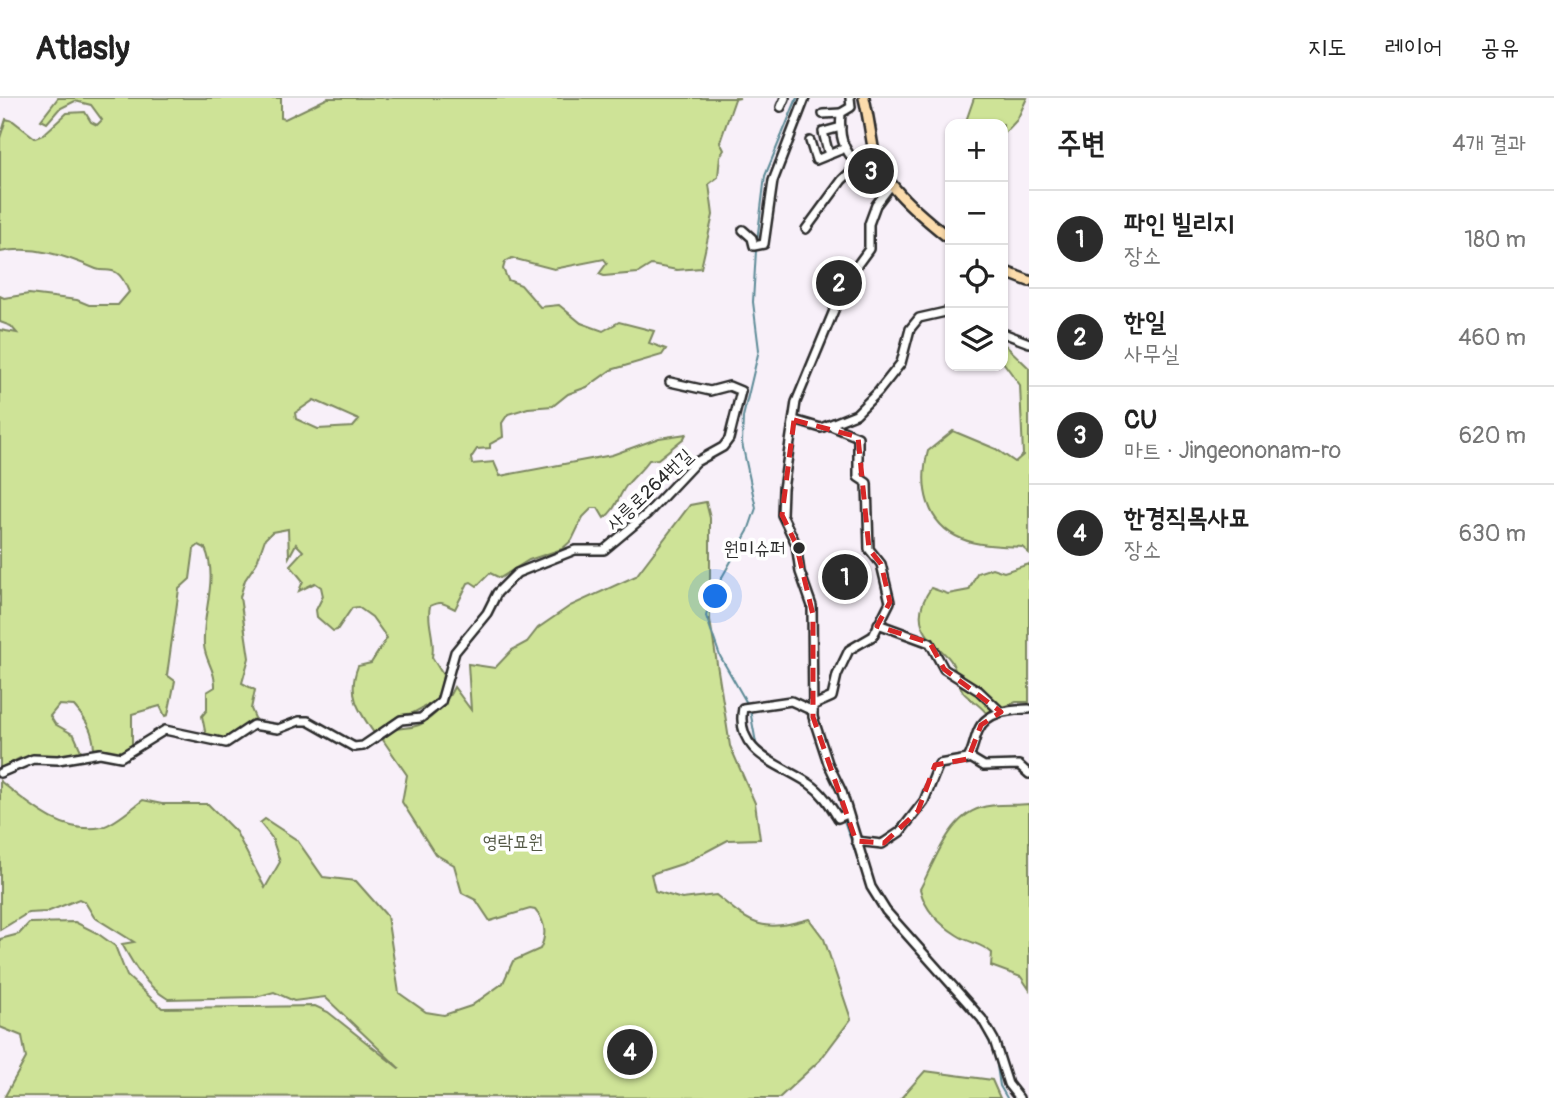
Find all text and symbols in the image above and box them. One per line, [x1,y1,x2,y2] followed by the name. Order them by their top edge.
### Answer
[35,28,130,69] text: Atlasly
[1308,33,1346,62] text: 지도
[1384,33,1442,62] text: 레이어
[1480,33,1519,62] text: 공유
[945,119,1008,371] map controls
[945,119,1008,182] button: +
[1057,125,1105,162] text: 주변
[1452,129,1526,158] text: 4개 결과
[848,145,894,197] pin: 3
[945,182,1008,245] button: −
[1124,208,1234,240] text: 파인 빌리지
[1076,225,1085,254] text: 1
[1464,225,1526,254] text: 180 m
[1124,241,1161,270] text: 장소
[945,245,1008,308] button: locate
[816,257,862,309] pin: 2
[1124,306,1166,338] text: 한일
[945,308,1008,371] button: layers
[1074,323,1086,352] text: 2
[1458,323,1526,352] text: 460 m
[1124,339,1180,368] text: 사무실
[1124,404,1157,436] text: CU
[1074,421,1086,450] text: 3
[1459,421,1526,450] text: 620 m
[1124,436,1341,465] text: 마트 · Jingeononam-ro
[602,444,698,536] street label: 사릉로264번길
[1124,502,1250,534] text: 한경직목사묘
[1073,519,1087,548] text: 4
[1459,519,1526,548] text: 630 m
[1124,535,1161,564] text: 장소
[724,537,785,561] place label: 원미슈퍼
[791,540,807,556] marker: 원미슈퍼
[822,551,868,603] pin: 1
[698,579,732,613] your location
[482,830,544,854] park label: 영락묘원
[607,1026,653,1078] pin: 4

